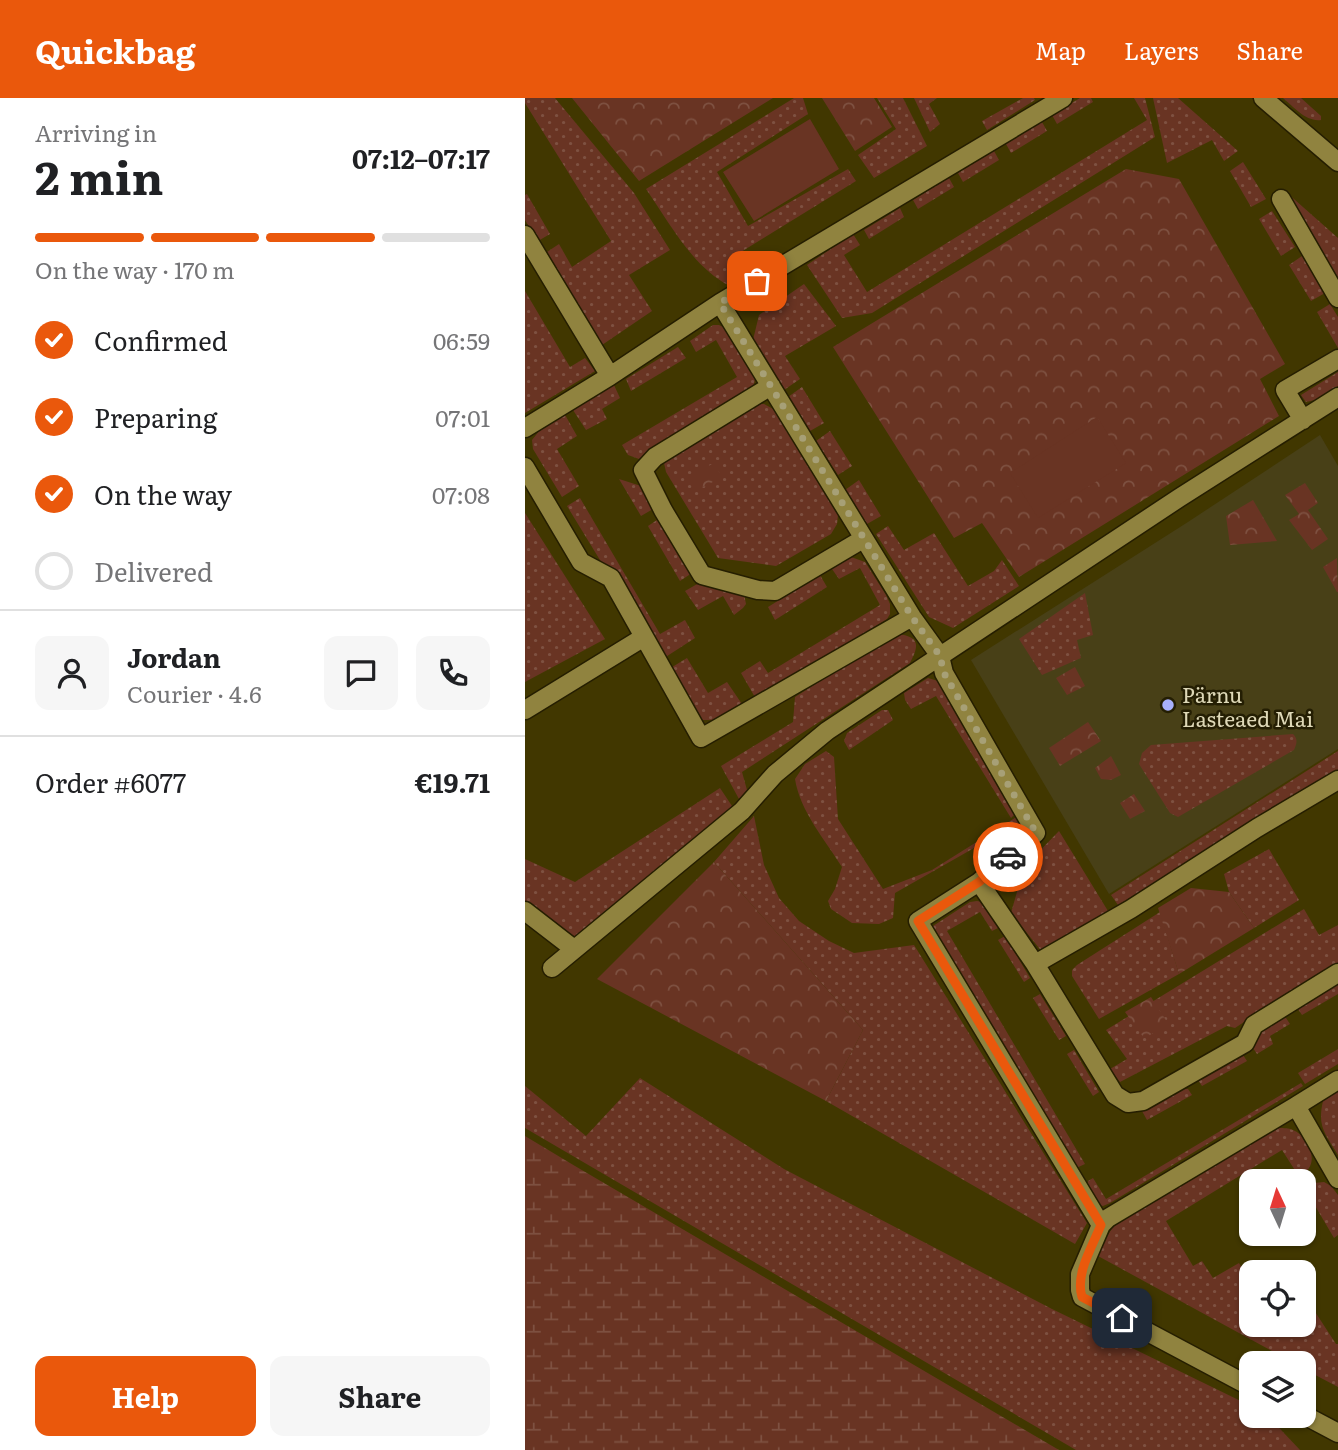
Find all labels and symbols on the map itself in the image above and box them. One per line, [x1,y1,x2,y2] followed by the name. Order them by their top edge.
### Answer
[727,251,787,311] pin
[1182,678,1313,733] place label: Pärnu Lasteaed Mai
[1160,697,1176,713] marker: Pärnu Lasteaed Mai
[973,822,1043,892] courier
[1239,1169,1316,1246] north arrow
[1092,1288,1152,1348] pin

